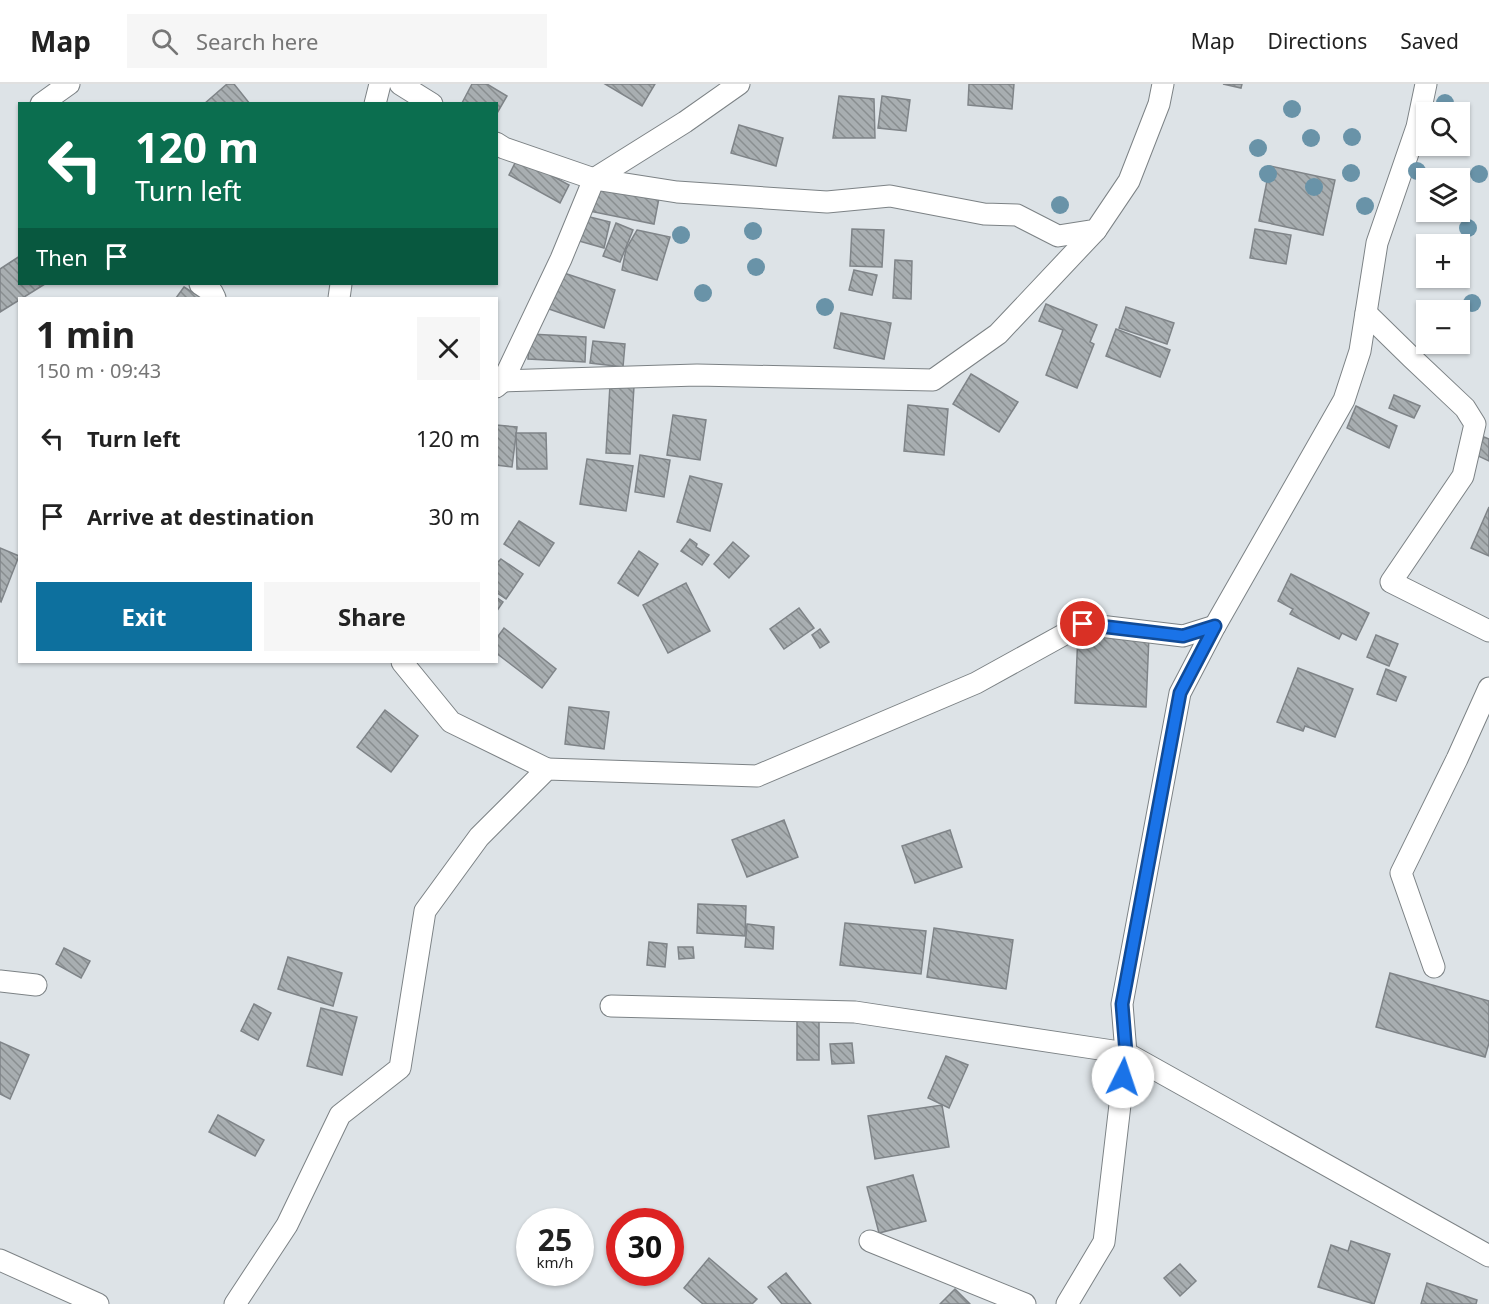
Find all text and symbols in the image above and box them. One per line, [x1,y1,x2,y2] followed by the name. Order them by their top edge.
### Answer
[127,14,547,68] search box
[30,22,91,60] text: Map
[148,25,181,58] icon: search
[196,26,318,56] text: Search here
[1191,27,1235,55] text: Map
[1268,27,1367,55] text: Directions
[1400,27,1459,55] text: Saved
[1416,102,1470,354] map controls
[1416,102,1470,156] button: search
[135,118,259,175] text: 120 m
[36,126,114,204] icon: left
[1416,168,1470,222] button: layers
[135,172,241,209] text: Turn left
[1416,234,1470,288] button: +
[100,240,133,273] icon: arrive
[36,242,88,272] text: Then
[1416,300,1470,354] button: −
[36,310,135,359] text: 1 min
[417,317,480,380] button: close
[36,357,161,384] text: 150 m · 09:43
[36,422,69,455] icon: left
[87,423,181,453] text: Turn left
[416,423,480,453] text: 120 m
[36,500,69,533] icon: arrive
[87,501,314,531] text: Arrive at destination
[429,501,480,531] text: 30 m
[36,582,252,651] button: Exit
[264,582,480,651] button: Share
[1057,598,1108,649] pin
[1066,607,1099,640] icon: arrive
[1091,1045,1155,1109] position arrow
[606,1208,684,1286] speed limit sign: 30
[538,1219,572,1260] text: 25
[537,1252,573,1272] text: km/h

